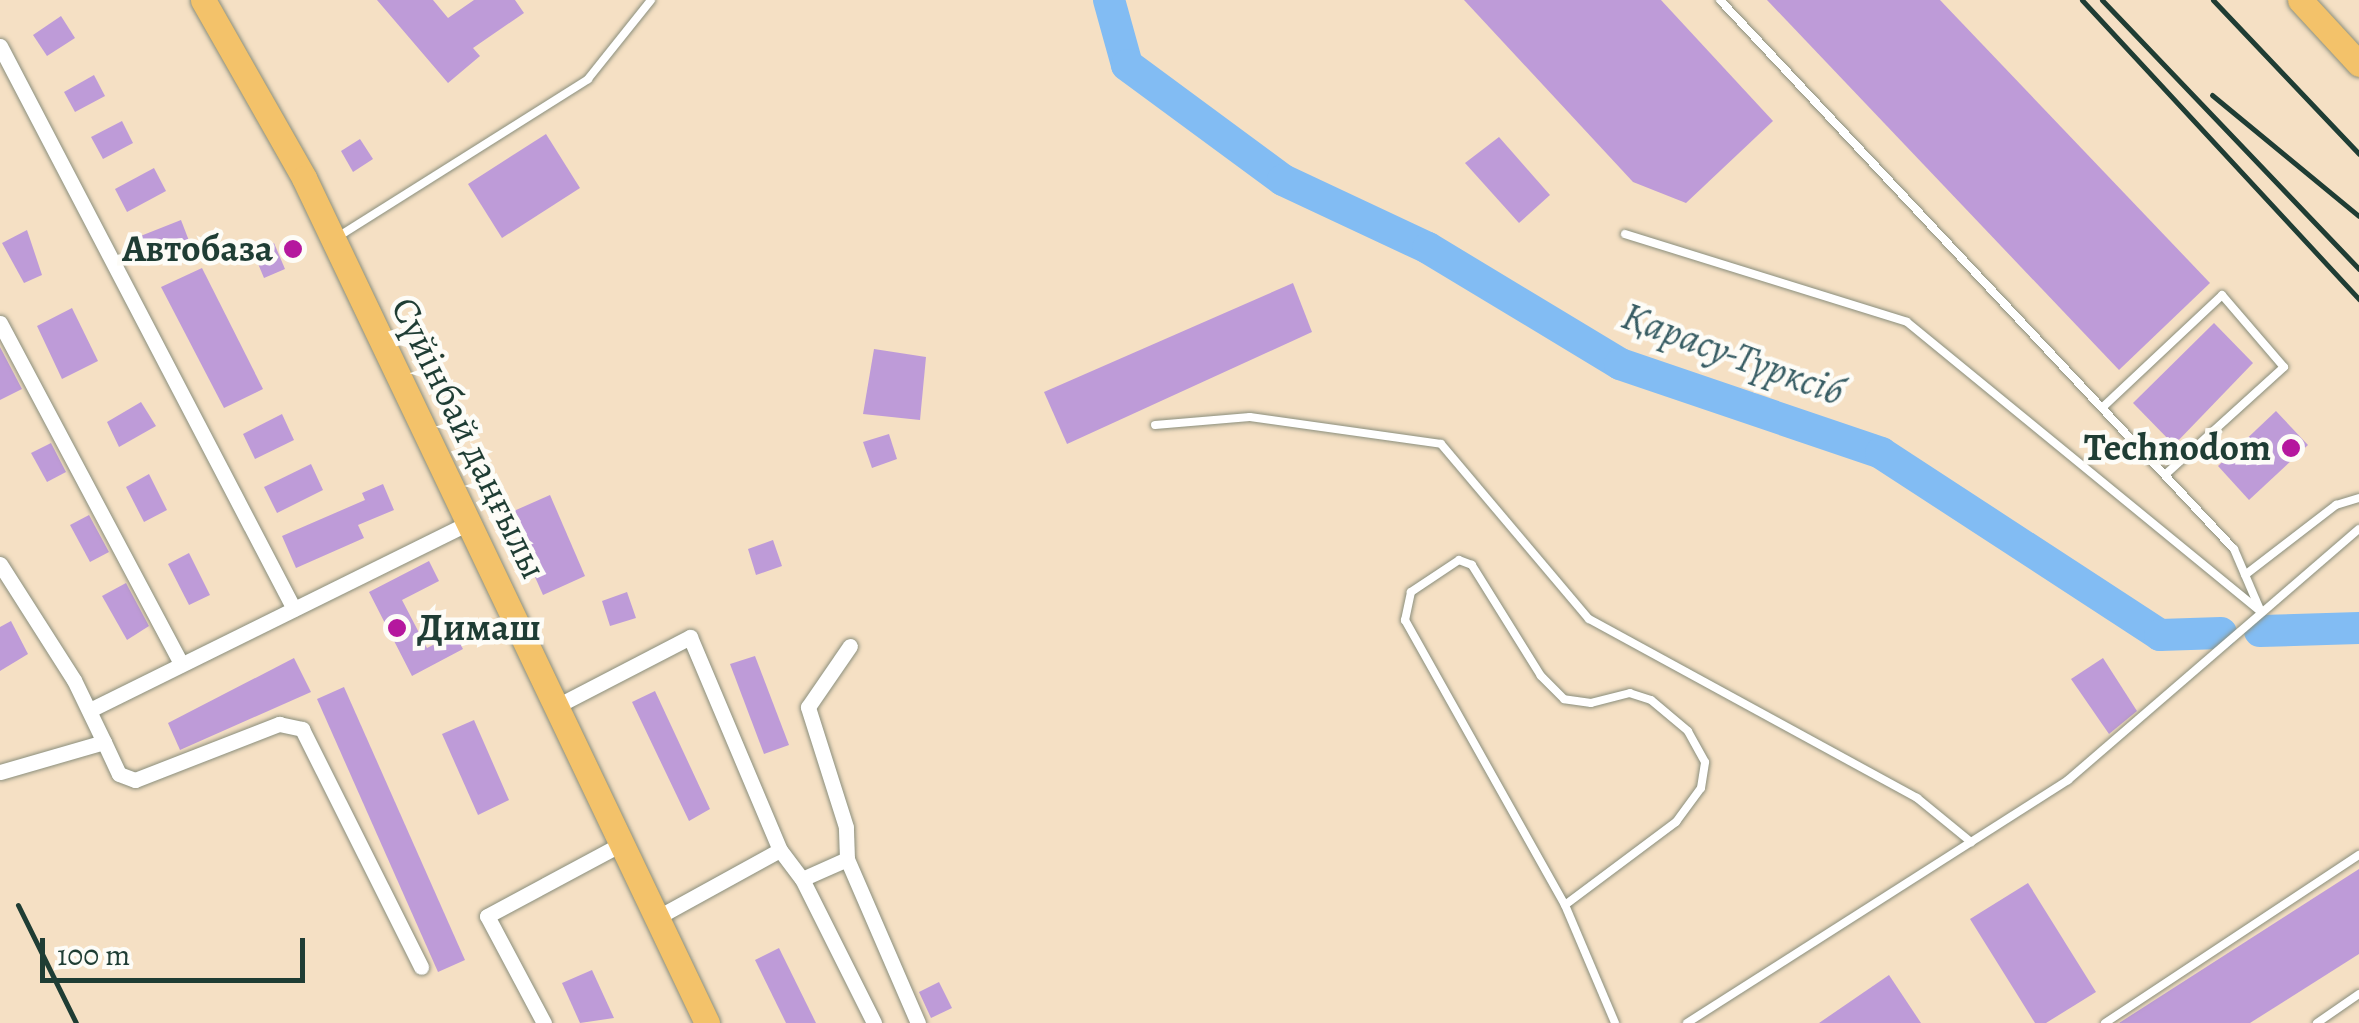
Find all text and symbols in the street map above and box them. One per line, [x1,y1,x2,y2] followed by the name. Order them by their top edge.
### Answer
[122,226,273,272] place label: Автобаза
[282,238,304,260] marker: Автобаза
[381,290,557,586] street label: Сүйінбай даңғылы
[1616,292,1850,416] water label: Қарасу-Түрксіб
[2084,425,2271,471] place label: Technodom
[2280,437,2302,459] marker: Technodom
[417,605,541,651] place label: Димаш
[386,617,408,639] marker: Димаш
[45,918,310,980] scale bar
[57,935,130,975] text: 100 m

